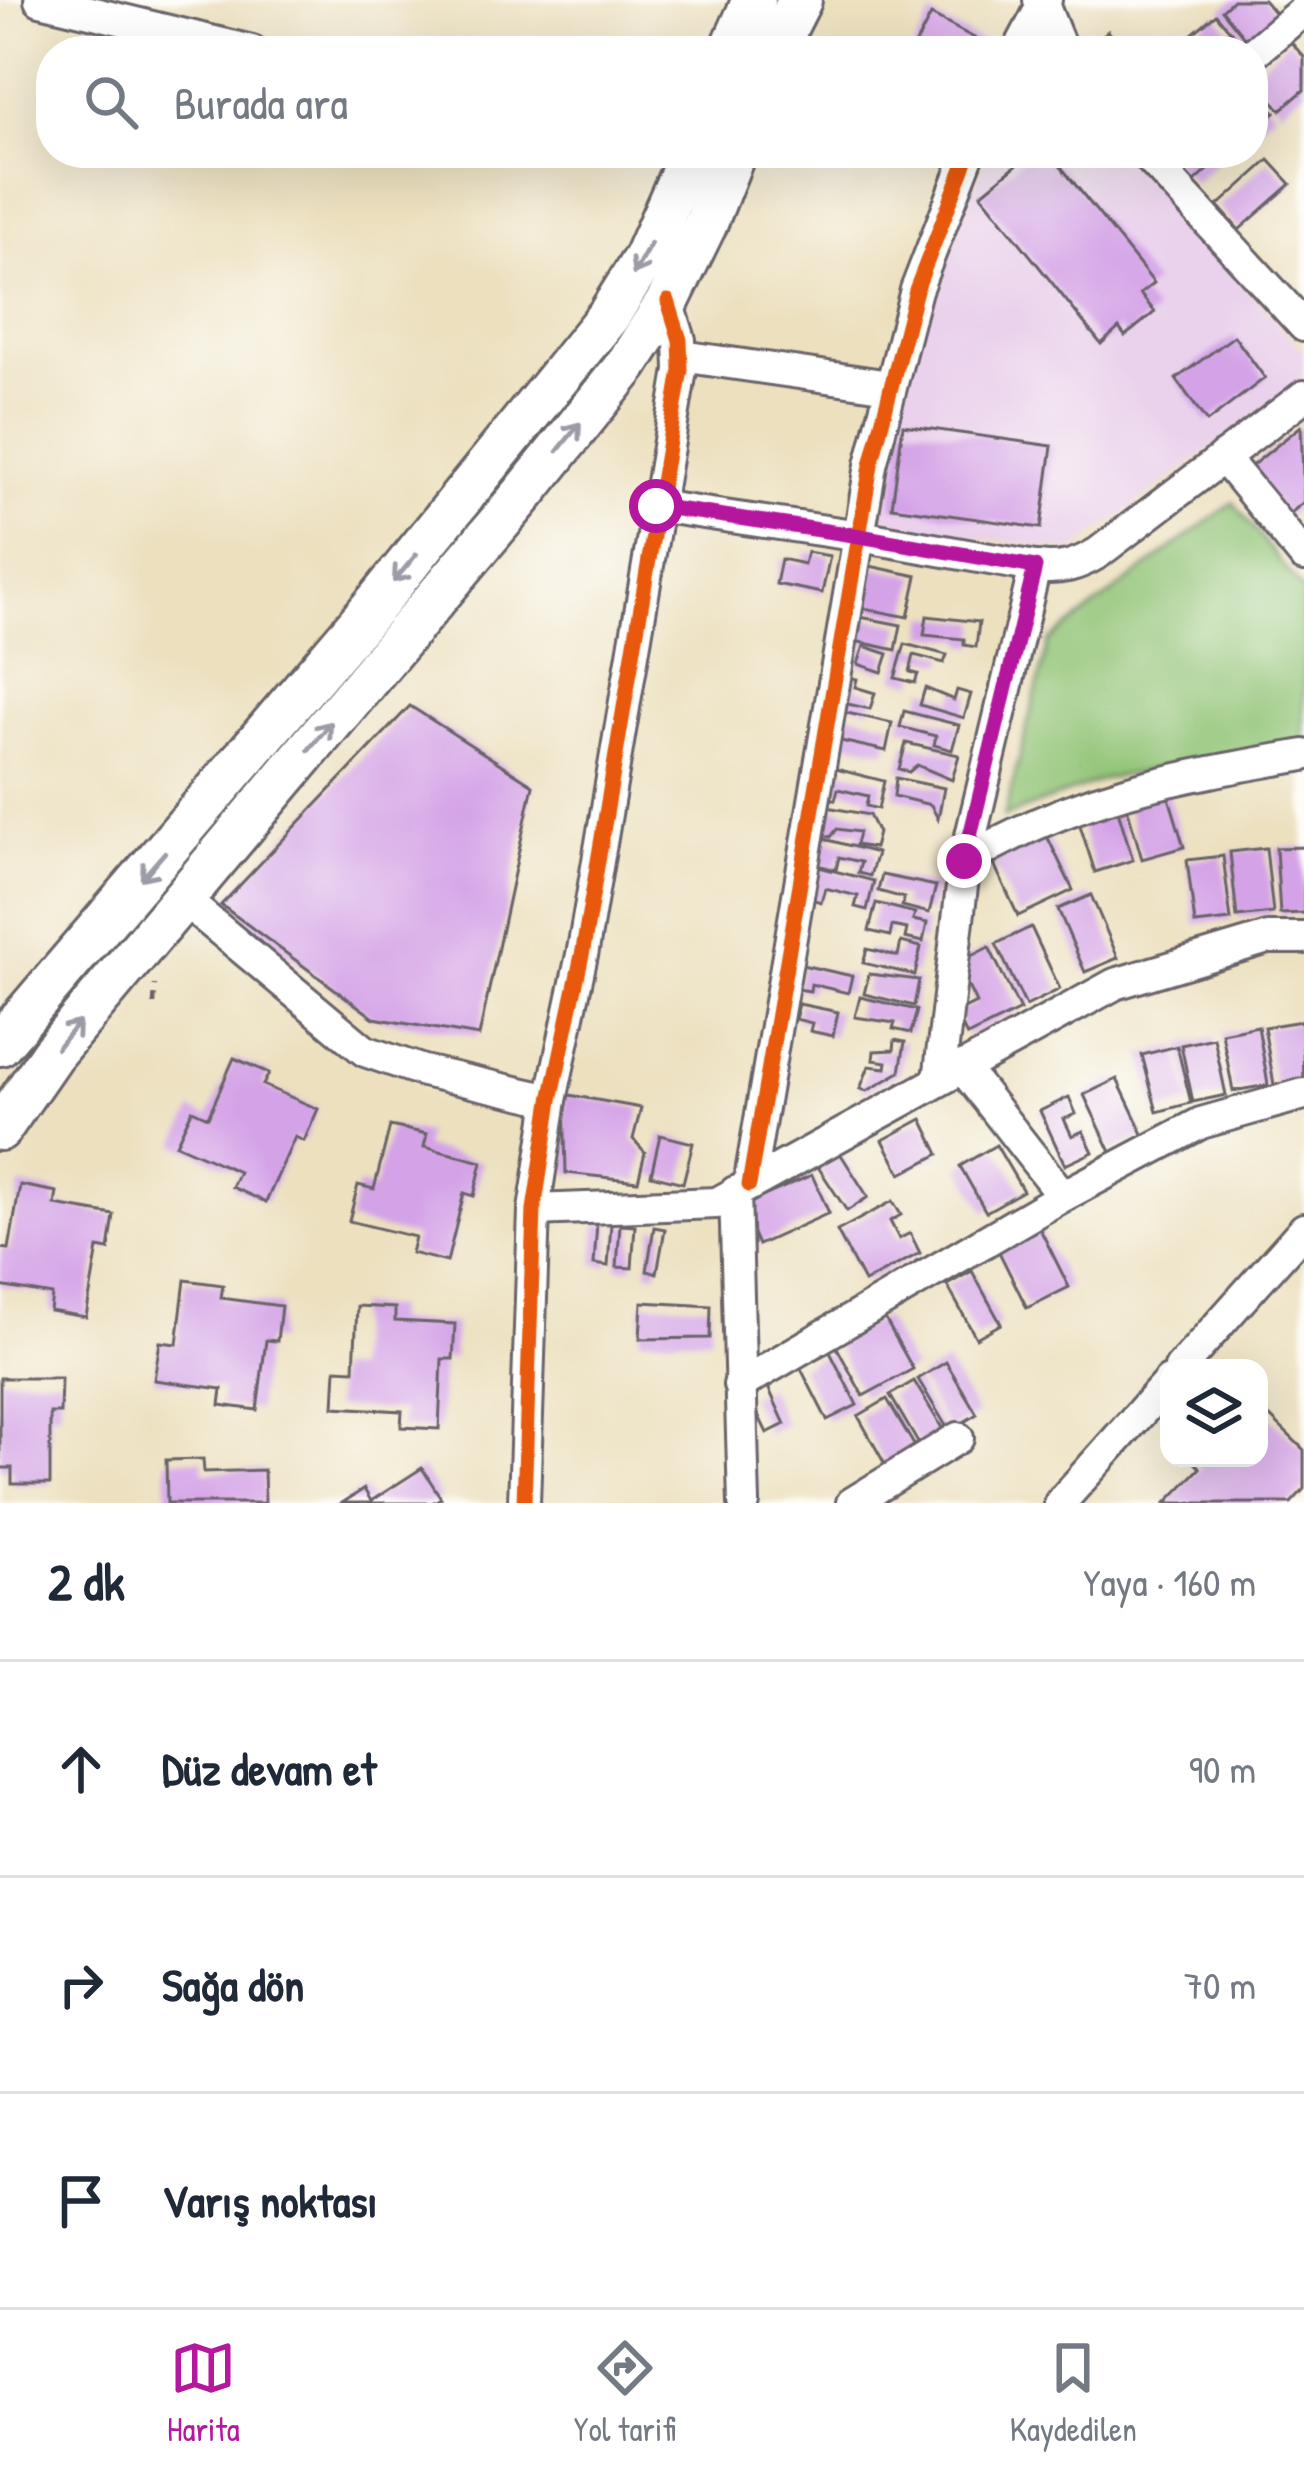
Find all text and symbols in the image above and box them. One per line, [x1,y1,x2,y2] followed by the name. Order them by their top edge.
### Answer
[36,36,1268,168] search box
[78,69,144,135] icon: search
[174,72,348,133] text: Burada ara
[630,241,653,276] one-way arrow
[555,421,582,453] one-way arrow
[629,479,683,533] route start
[392,552,420,583] one-way arrow
[305,721,333,752] one-way arrow
[937,834,991,888] route end
[140,850,168,881] one-way arrow
[54,1020,82,1051] one-way arrow
[1160,1359,1268,1467] map controls
[1160,1359,1268,1467] button: layers
[48,1547,125,1616] text: 2 dk
[1083,1555,1256,1608] text: Yaya · 160 m
[48,1736,114,1802] icon: ahead
[162,1738,376,1799] text: Düz devam et
[1189,1742,1256,1795] text: 90 m
[48,1952,114,2018] icon: right
[162,1954,304,2015] text: Sağa dön
[1184,1958,1256,2011] text: 70 m
[48,2168,114,2234] icon: arrive
[162,2170,378,2231] text: Varış noktası
[167,2335,240,2451] tab: Harita
[574,2335,676,2451] tab: Yol tarifi
[1010,2335,1137,2451] tab: Kaydedilen

